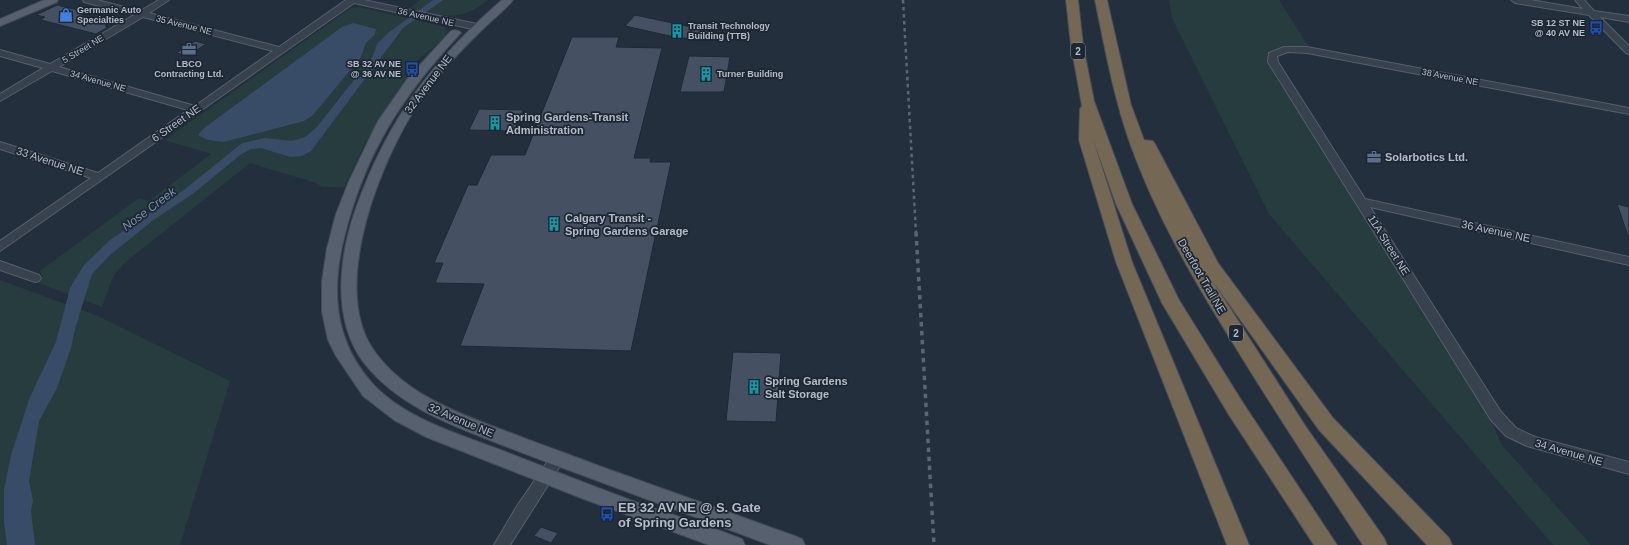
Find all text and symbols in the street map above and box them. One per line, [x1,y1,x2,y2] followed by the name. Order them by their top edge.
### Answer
[77,5,142,25] place label: Germanic Auto Specialties
[397,6,455,28] street label: 36 Avenue NE
[58,7,74,23] shop icon: Germanic Auto Specialties
[155,13,213,37] street label: 35 Avenue NE
[1531,18,1585,38] place label: SB 12 ST NE @ 40 AV NE
[1588,20,1604,36] bus stop icon: SB 12 ST NE @ 40 AV NE
[688,21,770,41] place label: Transit Technology Building (TTB)
[669,23,685,39] building icon: Transit Technology Building (TTB)
[60,33,106,65] street label: 5 Street NE
[181,41,197,57] office icon: LBCO Contracting Ltd.
[1071,43,1085,59] road number: 2
[402,52,454,116] street label: 32 Avenue NE
[154,59,224,79] place label: LBCO Contracting Ltd.
[347,59,401,79] place label: SB 32 AV NE @ 36 AV NE
[404,61,420,77] bus stop icon: SB 32 AV NE @ 36 AV NE
[698,66,714,82] building icon: Turner Building
[1421,67,1479,87] street label: 38 Avenue NE
[69,68,127,94] street label: 34 Avenue NE
[717,69,783,79] place label: Turner Building
[149,102,203,144] street label: 6 Street NE
[506,111,629,136] place label: Spring Gardens-Transit Administration
[487,115,503,131] building icon: Spring Gardens-Transit Administration
[15,144,85,178] street label: 33 Avenue NE
[1366,149,1382,165] office icon: Solarbotics Ltd.
[1385,151,1468,163] place label: Solarbotics Ltd.
[119,184,179,234] water label: Nose Creek
[565,212,688,237] place label: Calgary Transit - Spring Gardens Garage
[1366,213,1412,277] street label: 11A Street NE
[546,216,562,232] building icon: Calgary Transit - Spring Gardens Garage
[1460,218,1532,244] street label: 36 Avenue NE
[1176,236,1228,316] street label: Deerfoot Trail NE
[1229,325,1243,341] road number: 2
[765,375,848,400] place label: Spring Gardens Salt Storage
[746,379,762,395] building icon: Spring Gardens Salt Storage
[426,401,496,439] street label: 32 Avenue NE
[1534,437,1604,467] street label: 34 Avenue NE
[618,500,761,530] place label: EB 32 AV NE @ S. Gate of Spring Gardens
[599,506,615,522] bus stop icon: EB 32 AV NE @ S. Gate of Spring Gardens

